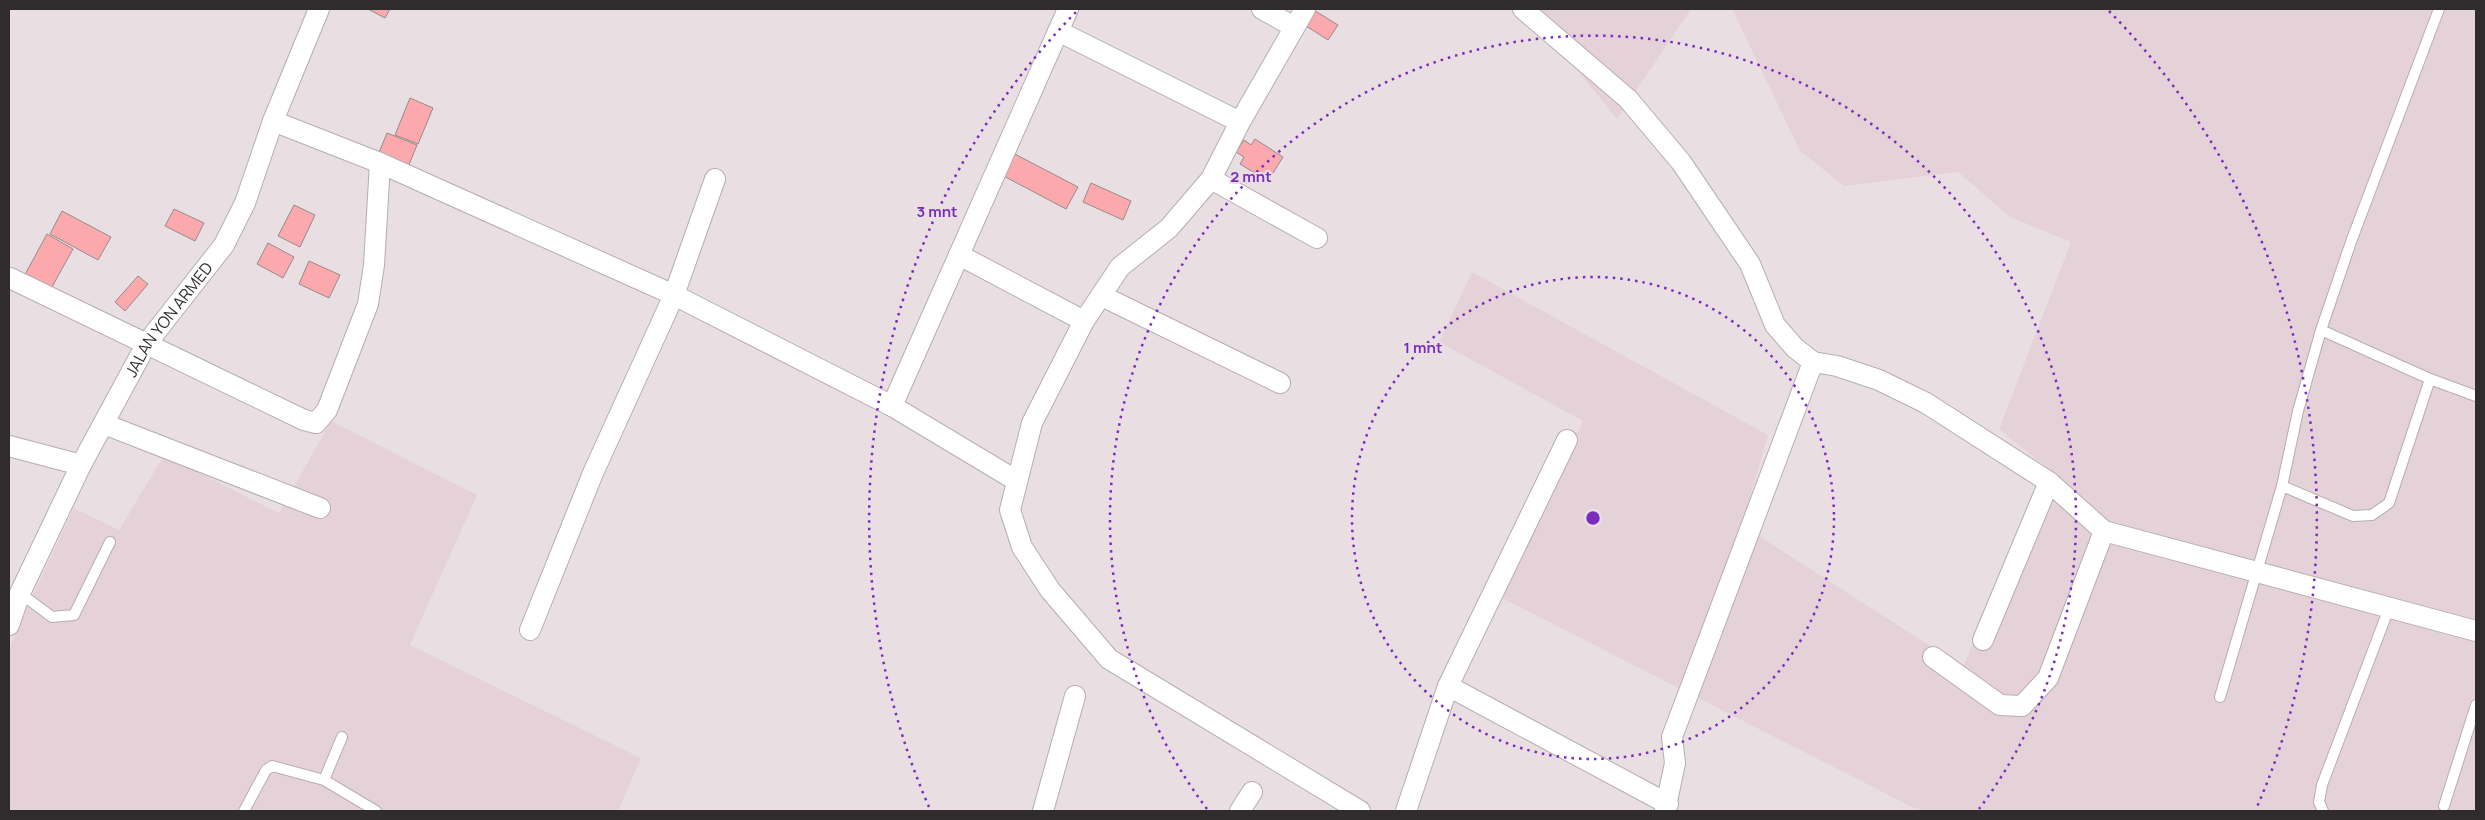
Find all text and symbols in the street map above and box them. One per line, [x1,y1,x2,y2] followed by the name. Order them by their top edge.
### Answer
[1230,166,1272,187] text: 2 mnt
[916,201,958,222] text: 3 mnt
[120,257,218,381] street label: JALAN YON ARMED
[1404,337,1442,358] text: 1 mnt
[1584,509,1602,527] centre of rings

